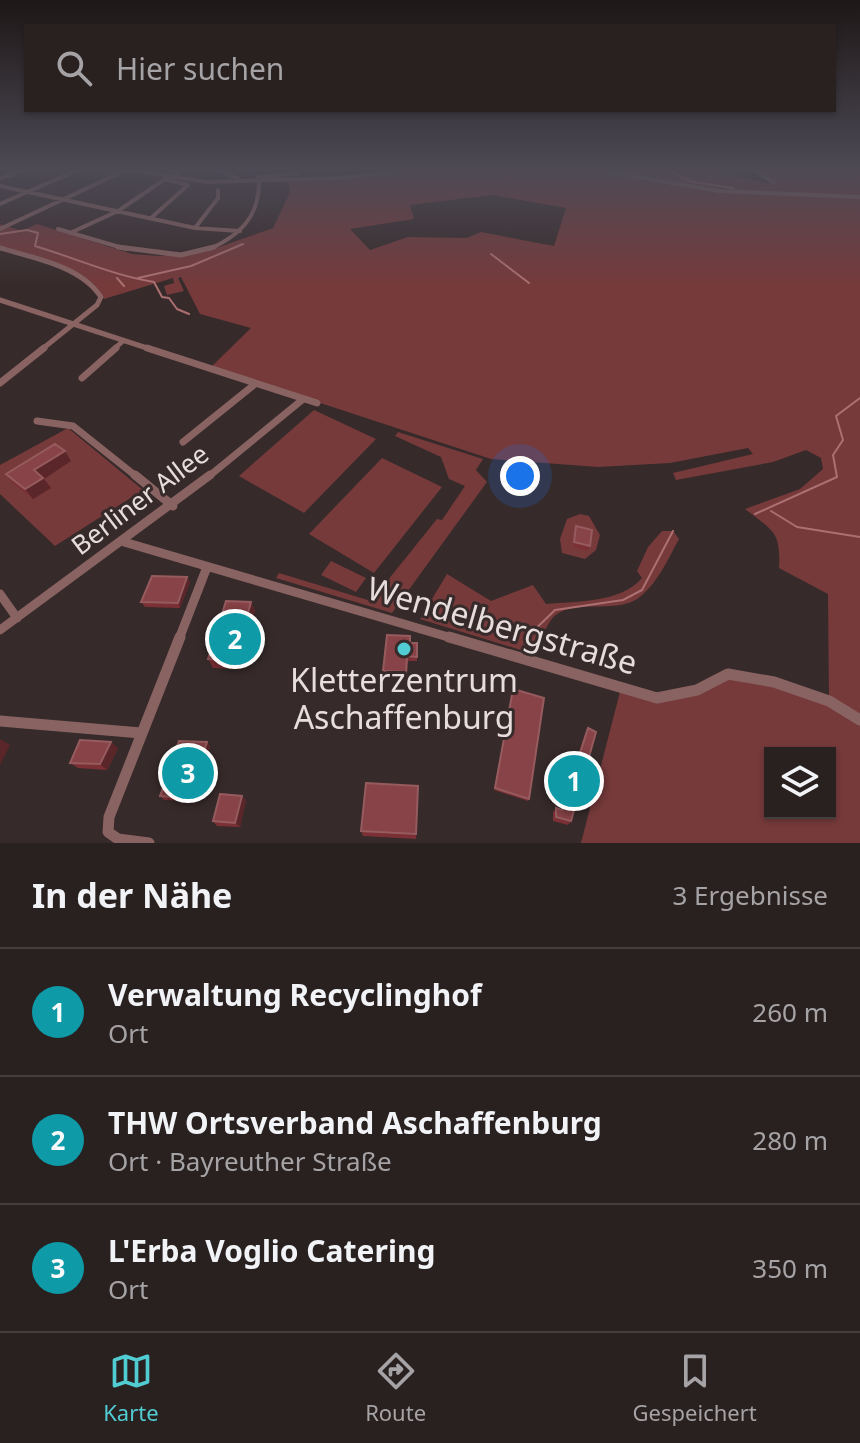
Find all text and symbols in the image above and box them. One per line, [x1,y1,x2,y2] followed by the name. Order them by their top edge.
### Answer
[24,24,836,112] search box
[52,46,96,90] icon: search
[116,48,284,89] text: Hier suchen
[63,436,215,563] street label: Berliner Allee
[500,456,540,496] your location
[362,565,642,684] street label: Wendelbergstraße
[209,609,261,669] pin: 2
[395,640,413,658] marker: Kletterzentrum Aschaffenburg
[290,658,518,738] place label: Kletterzentrum Aschaffenburg
[162,743,214,803] pin: 3
[764,747,836,819] map controls
[764,747,836,819] button: layers
[548,751,600,811] pin: 1
[32,872,232,918] text: In der Nähe
[672,877,828,913] text: 3 Ergebnisse
[108,974,482,1015] text: Verwaltung Recyclinghof
[51,994,65,1030] text: 1
[752,994,828,1030] text: 260 m
[108,1015,148,1051] text: Ort
[108,1102,602,1143] text: THW Ortsverband Aschaffenburg
[51,1122,65,1158] text: 2
[752,1122,828,1158] text: 280 m
[108,1143,392,1179] text: Ort · Bayreuther Straße
[108,1230,435,1271] text: L'Erba Voglio Catering
[51,1250,65,1286] text: 3
[752,1250,828,1286] text: 350 m
[108,1271,148,1307] text: Ort
[103,1349,159,1427] tab: Karte
[365,1349,426,1427] tab: Route
[633,1349,757,1427] tab: Gespeichert

